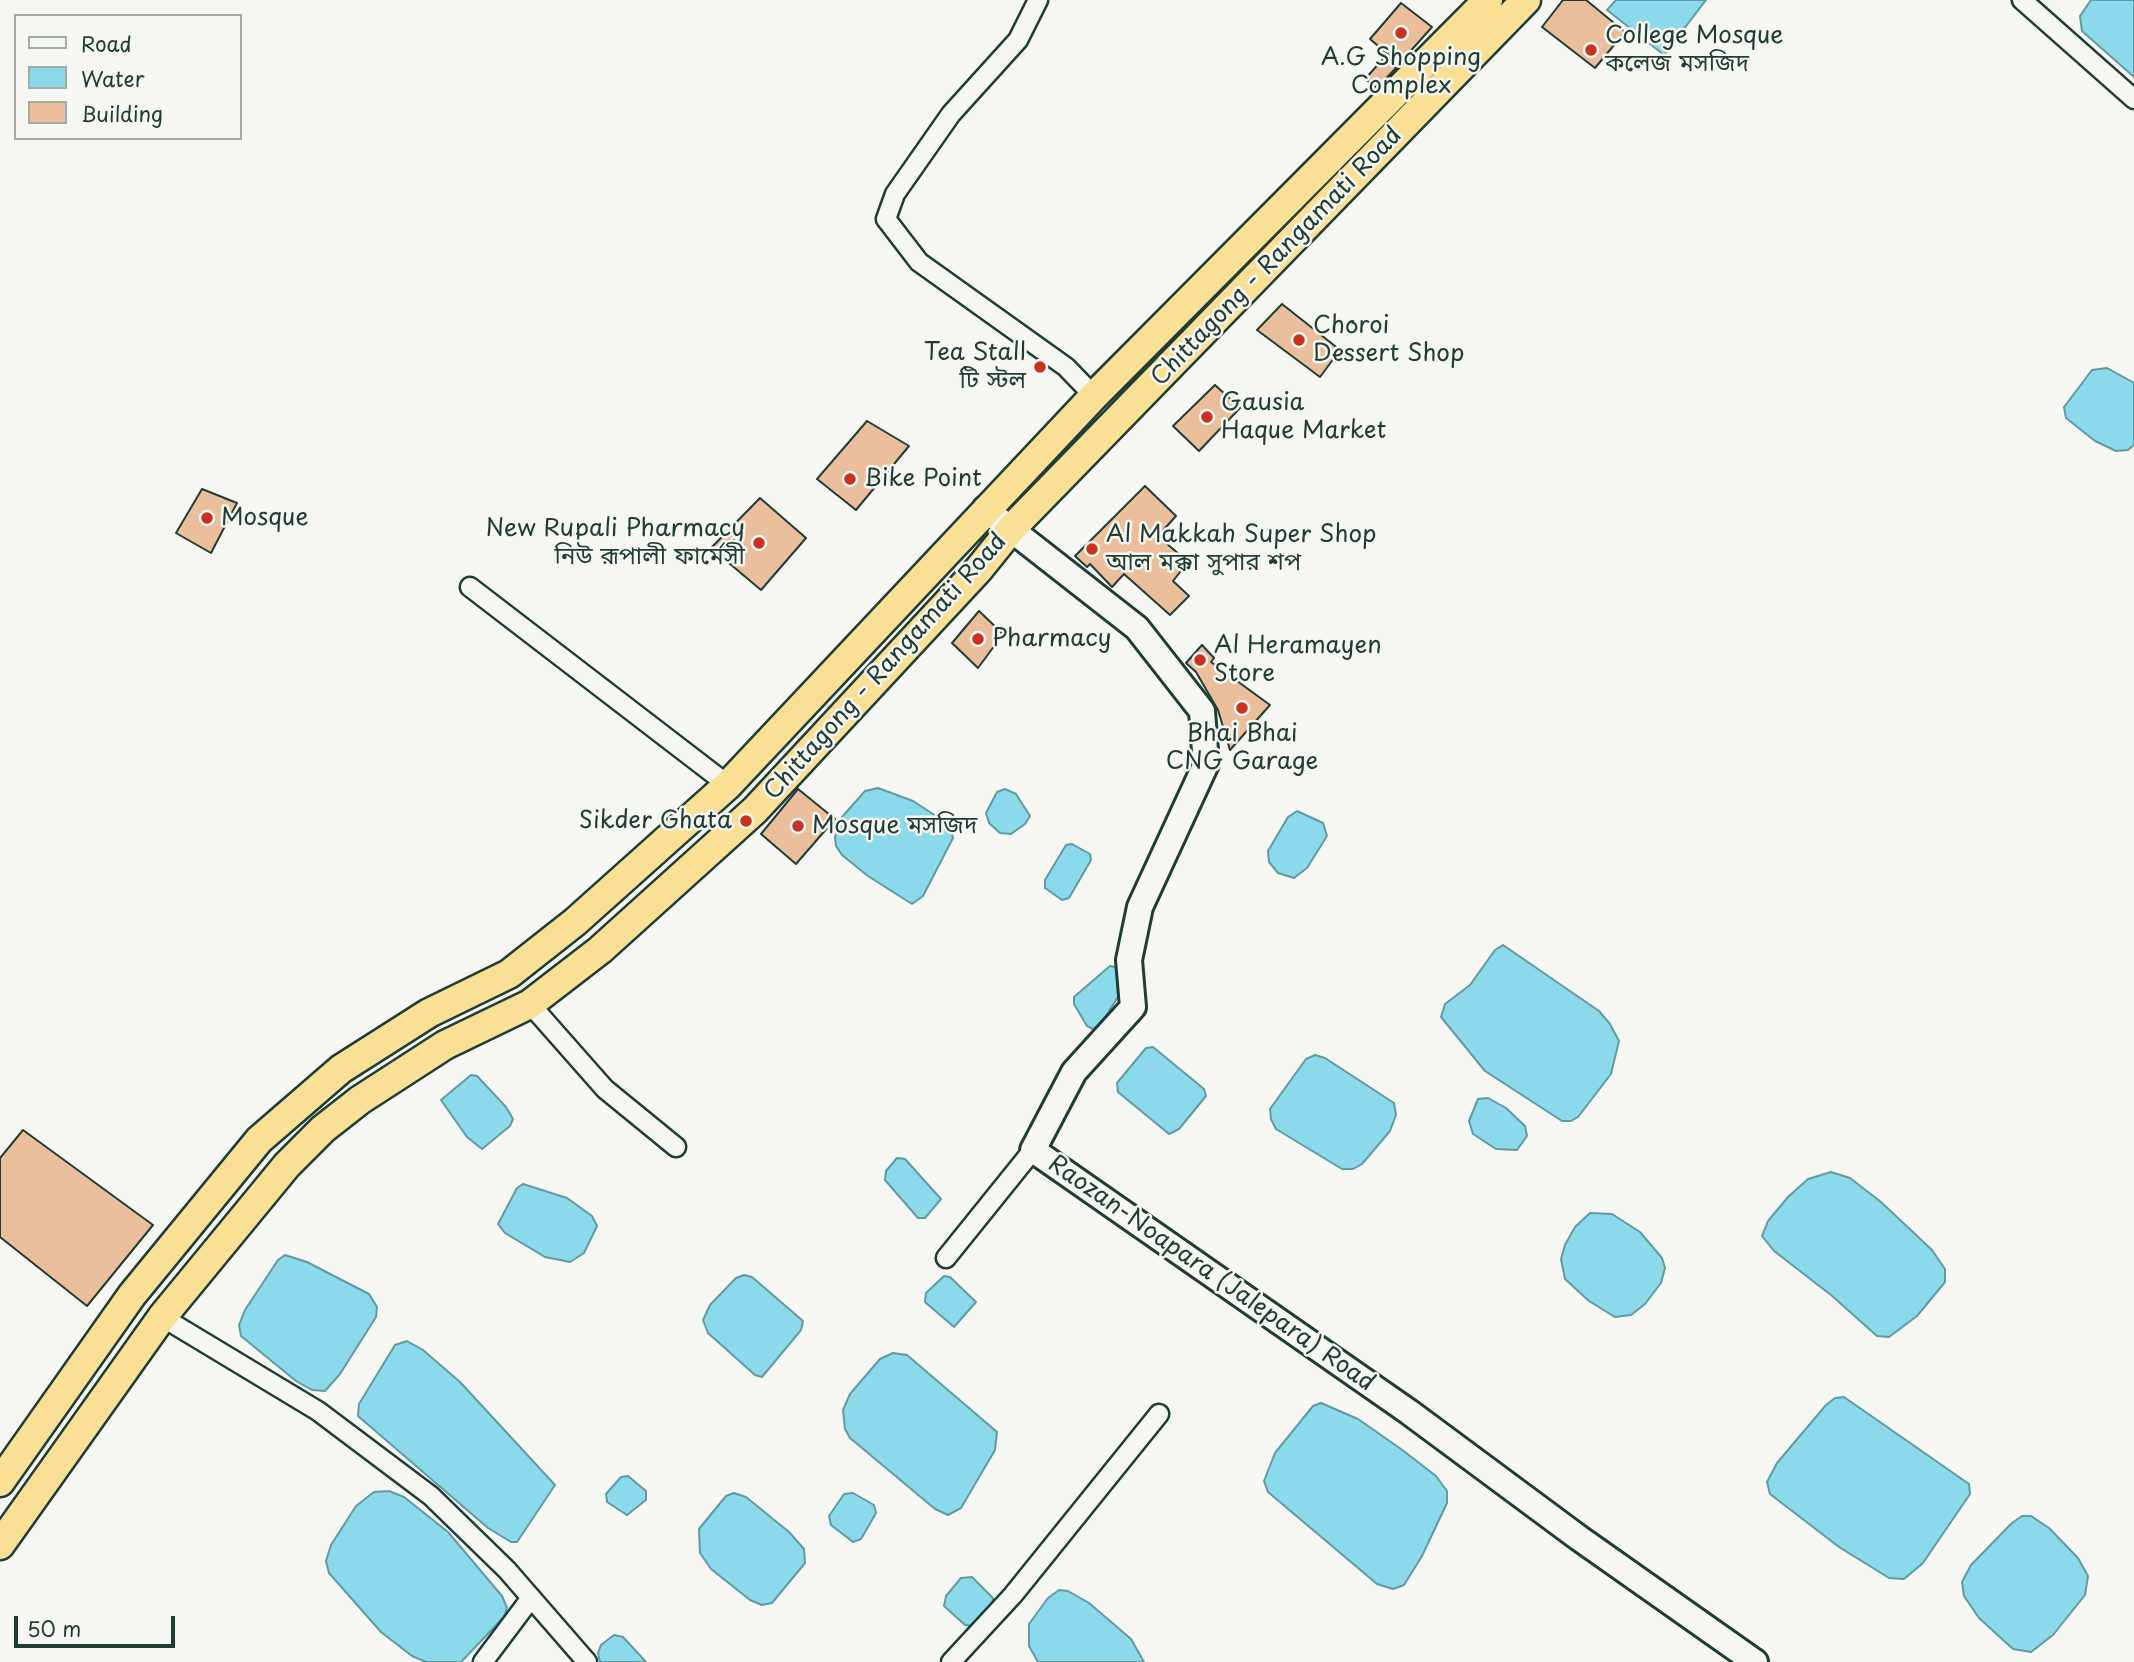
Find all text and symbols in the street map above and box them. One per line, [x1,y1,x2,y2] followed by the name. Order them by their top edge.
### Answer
[14,14,242,140] legend
[1605,22,1783,78] place label: College Mosque কলেজ মসজিদ
[1393,25,1409,41] marker: A.G Shopping Complex
[81,27,132,59] text: Road
[1583,42,1599,58] marker: College Mosque কলেজ মসজিদ
[1321,44,1481,100] place label: A.G Shopping Complex
[81,62,144,94] text: Water
[81,97,163,129] text: Building
[1146,122,1408,392] street label: Chittagong - Rangamati Road
[1313,312,1464,368] place label: Choroi Dessert Shop
[1291,332,1307,348] marker: Choroi Dessert Shop
[924,339,1026,395] place label: Tea Stall টি স্টল
[1032,359,1048,375] marker: Tea Stall টি স্টল
[1221,389,1386,445] place label: Gausia Haque Market
[1199,409,1215,425] marker: Gausia Haque Market
[864,465,982,493] place label: Bike Point
[842,471,858,487] marker: Bike Point
[221,504,308,532] place label: Mosque
[199,510,215,526] marker: Mosque
[485,515,745,571] place label: New Rupali Pharmacy নিউ রূপালী ফার্মেসী
[1106,521,1376,577] place label: Al Makkah Super Shop আল মক্কা সুপার শপ
[759,528,1013,806] street label: Chittagong - Rangamati Road
[751,535,767,551] marker: New Rupali Pharmacy নিউ রূপালী ফার্মেসী
[1084,541,1100,557] marker: Al Makkah Super Shop আল মক্কা সুপার শপ
[992,625,1111,653] place label: Pharmacy
[970,631,986,647] marker: Pharmacy
[1214,632,1382,688] place label: Al Heramayen Store
[1192,652,1208,668] marker: Al Heramayen Store
[1234,700,1250,716] marker: Bhai Bhai CNG Garage
[1166,720,1318,776] place label: Bhai Bhai CNG Garage
[579,807,732,835] place label: Sikder Ghata
[812,812,977,840] place label: Mosque মসজিদ
[738,813,754,829] marker: Sikder Ghata
[790,818,806,834] marker: Mosque মসজিদ
[1042,1150,1380,1398] street label: Raozan-Noapara (Jalepara) Road
[18,1602,178,1646] scale bar
[27,1612,81,1644] text: 50 m

